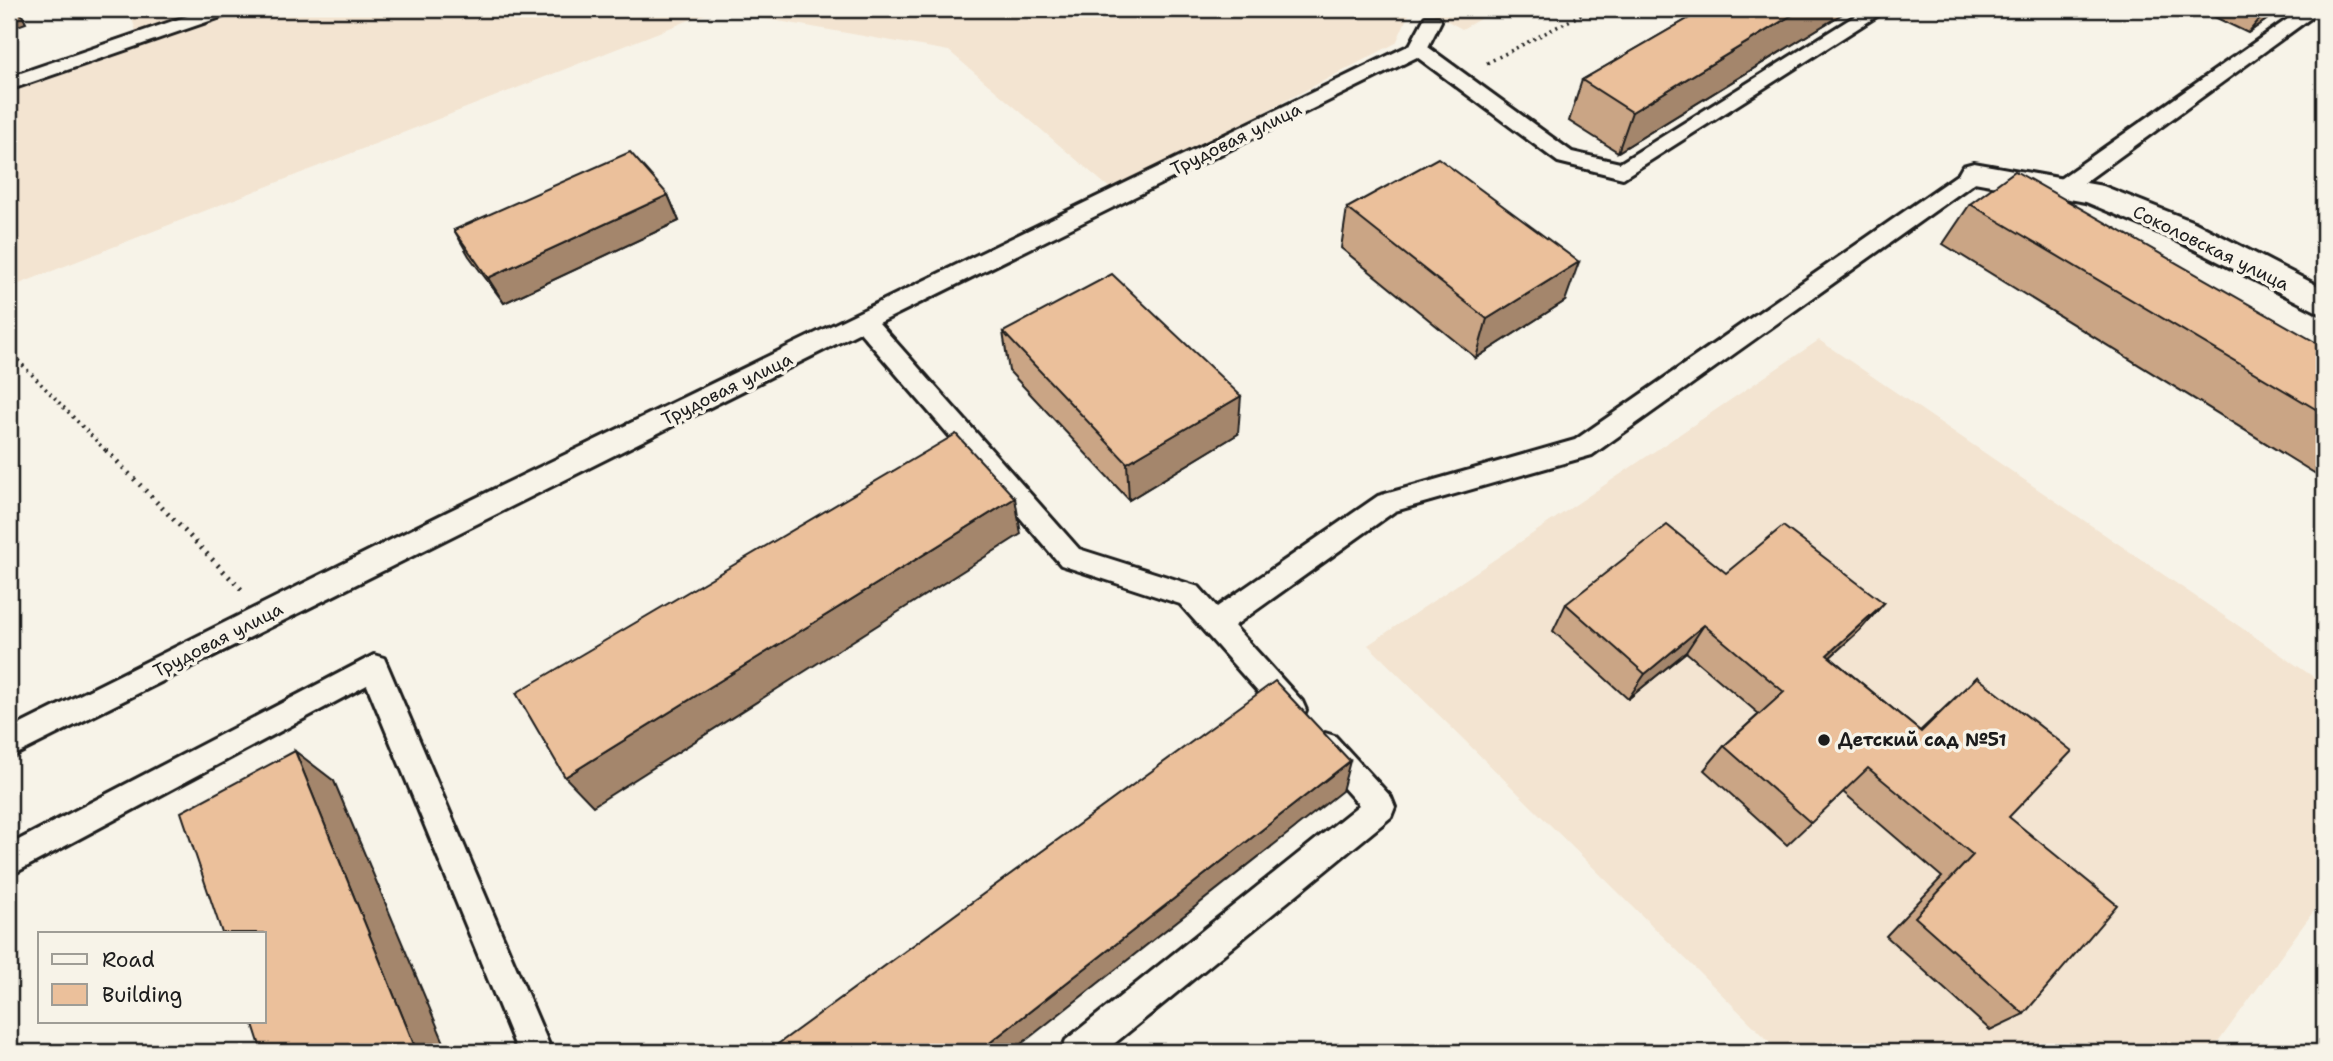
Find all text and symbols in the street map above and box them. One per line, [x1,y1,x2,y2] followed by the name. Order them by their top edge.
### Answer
[1167,97,1305,181] street label: Трудовая улица
[2129,200,2293,296] street label: Соколовская улица
[658,347,796,431] street label: Трудовая улица
[149,597,287,683] street label: Трудовая улица
[1838,728,2007,752] place label: Детский сад №51
[1816,732,1832,748] marker: Детский сад №51
[38,932,266,1023] legend
[102,946,155,974] text: Road
[102,981,182,1009] text: Building

